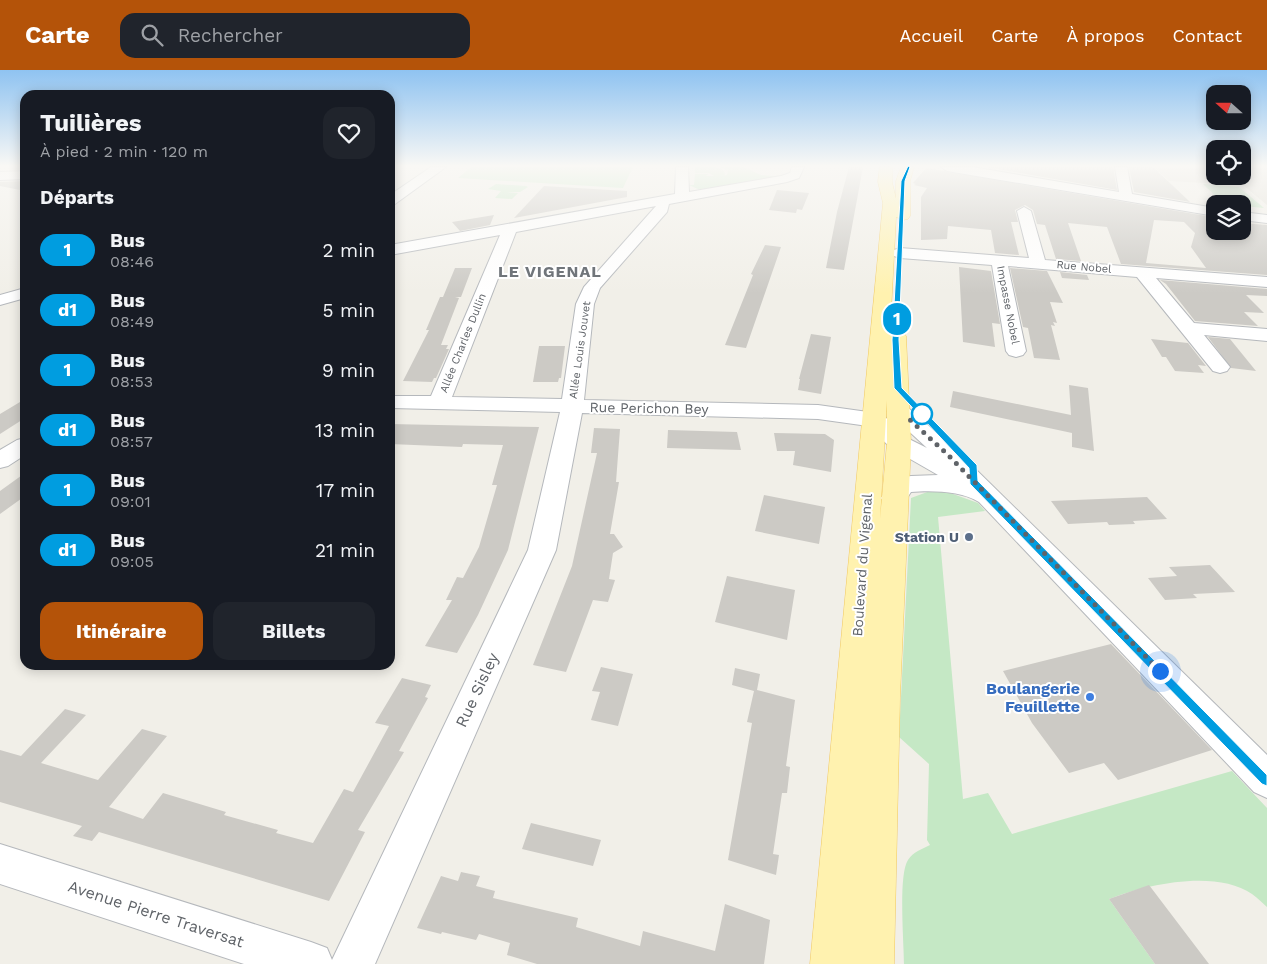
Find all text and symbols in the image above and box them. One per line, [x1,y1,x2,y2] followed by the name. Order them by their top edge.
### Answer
[120,13,470,58] search box
[25,21,90,49] text: Carte
[138,21,166,49] icon: search
[178,24,283,47] text: Rechercher
[900,25,963,46] text: Accueil
[991,25,1038,46] text: Carte
[1066,25,1144,46] text: À propos
[1172,25,1242,46] text: Contact
[1206,85,1251,130] north arrow
[1206,85,1251,240] map controls
[323,107,375,159] button: heart
[40,109,142,137] text: Tuilières
[1206,140,1251,185] button: locate
[40,142,208,161] text: À pied · 2 min · 120 m
[40,186,114,209] text: Départs
[1206,195,1251,240] button: layers
[110,229,145,252] text: Bus
[64,239,71,260] text: 1
[323,239,375,262] text: 2 min
[110,252,154,271] text: 08:46
[1056,258,1113,276] street label: Rue Nobel
[498,262,602,281] district label: LE VIGENAL
[994,265,1022,346] street label: Impasse Nobel
[110,289,145,312] text: Bus
[437,291,489,395] street label: Allée Charles Dullin
[58,299,77,320] text: d1
[323,299,375,322] text: 5 min
[567,300,593,400] street label: Allée Louis Jouvet
[881,303,913,335] line badge: 1
[893,308,901,329] text: 1
[110,312,154,331] text: 08:49
[110,349,145,372] text: Bus
[64,359,71,380] text: 1
[322,359,375,382] text: 9 min
[110,372,153,391] text: 08:53
[589,399,709,417] street label: Rue Perichon Bey
[911,403,933,425] unlabelled marker
[110,409,145,432] text: Bus
[58,419,77,440] text: d1
[315,419,375,442] text: 13 min
[110,432,153,451] text: 08:57
[110,469,145,492] text: Bus
[64,479,71,500] text: 1
[316,479,375,502] text: 17 min
[110,492,151,511] text: 09:01
[849,492,875,637] street label: Boulevard du Vigenal
[110,529,145,552] text: Bus
[895,529,959,545] place label: Station U
[963,531,975,543] marker: Station U
[58,539,77,560] text: d1
[315,539,375,562] text: 21 min
[110,552,154,571] text: 09:05
[40,602,203,660] button: Itinéraire
[213,602,375,660] button: Billets
[452,649,503,730] street label: Rue Sisley
[1148,659,1173,684] your location
[986,679,1080,716] place label: Boulangerie Feuillette
[1084,691,1096,703] marker: Boulangerie Feuillette
[66,877,247,951] street label: Avenue Pierre Traversat

